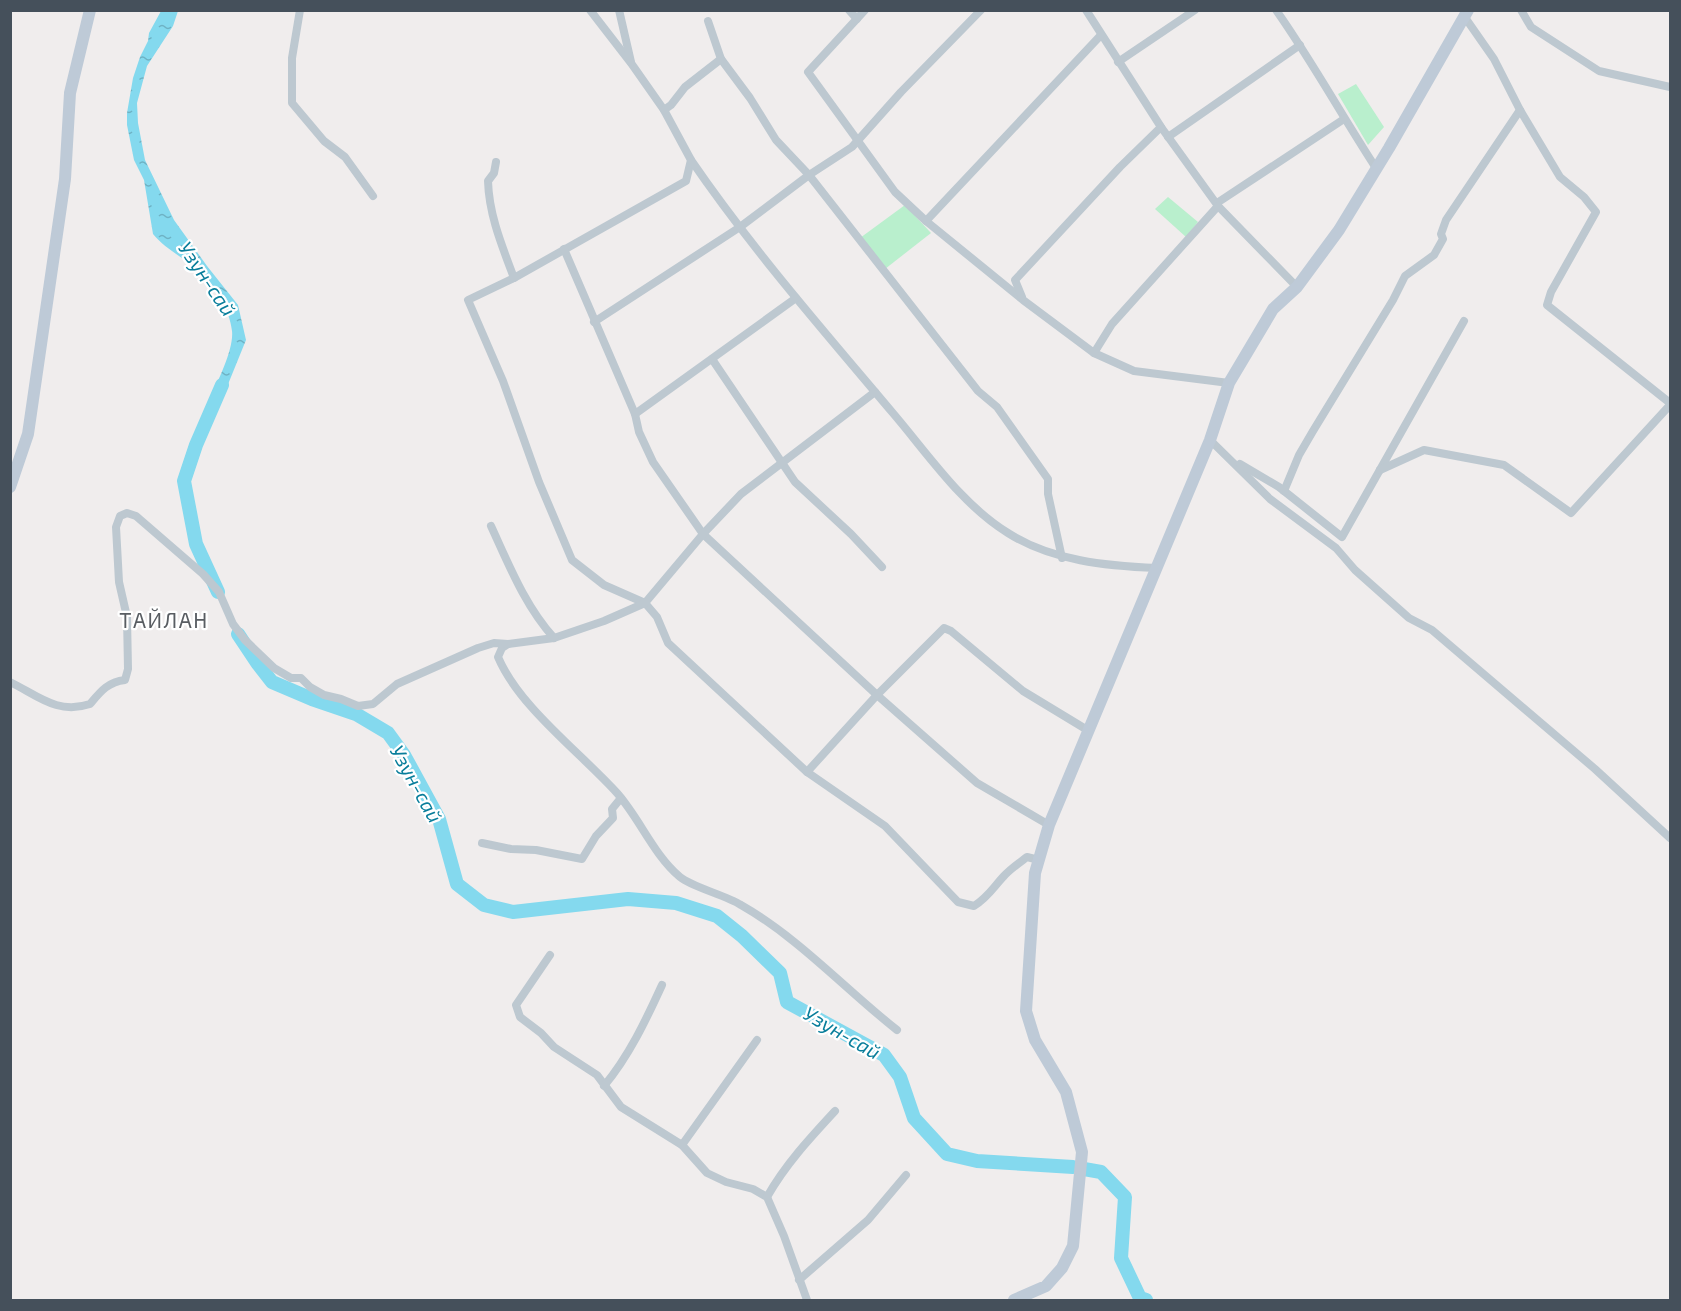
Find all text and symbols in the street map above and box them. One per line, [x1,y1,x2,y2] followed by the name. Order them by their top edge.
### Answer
[174,237,241,320] water label: Узун-сай
[119,607,209,632] district label: ТАЙЛАН
[386,741,448,826] water label: Узун-сай
[800,1001,885,1064] water label: Узун-сай

